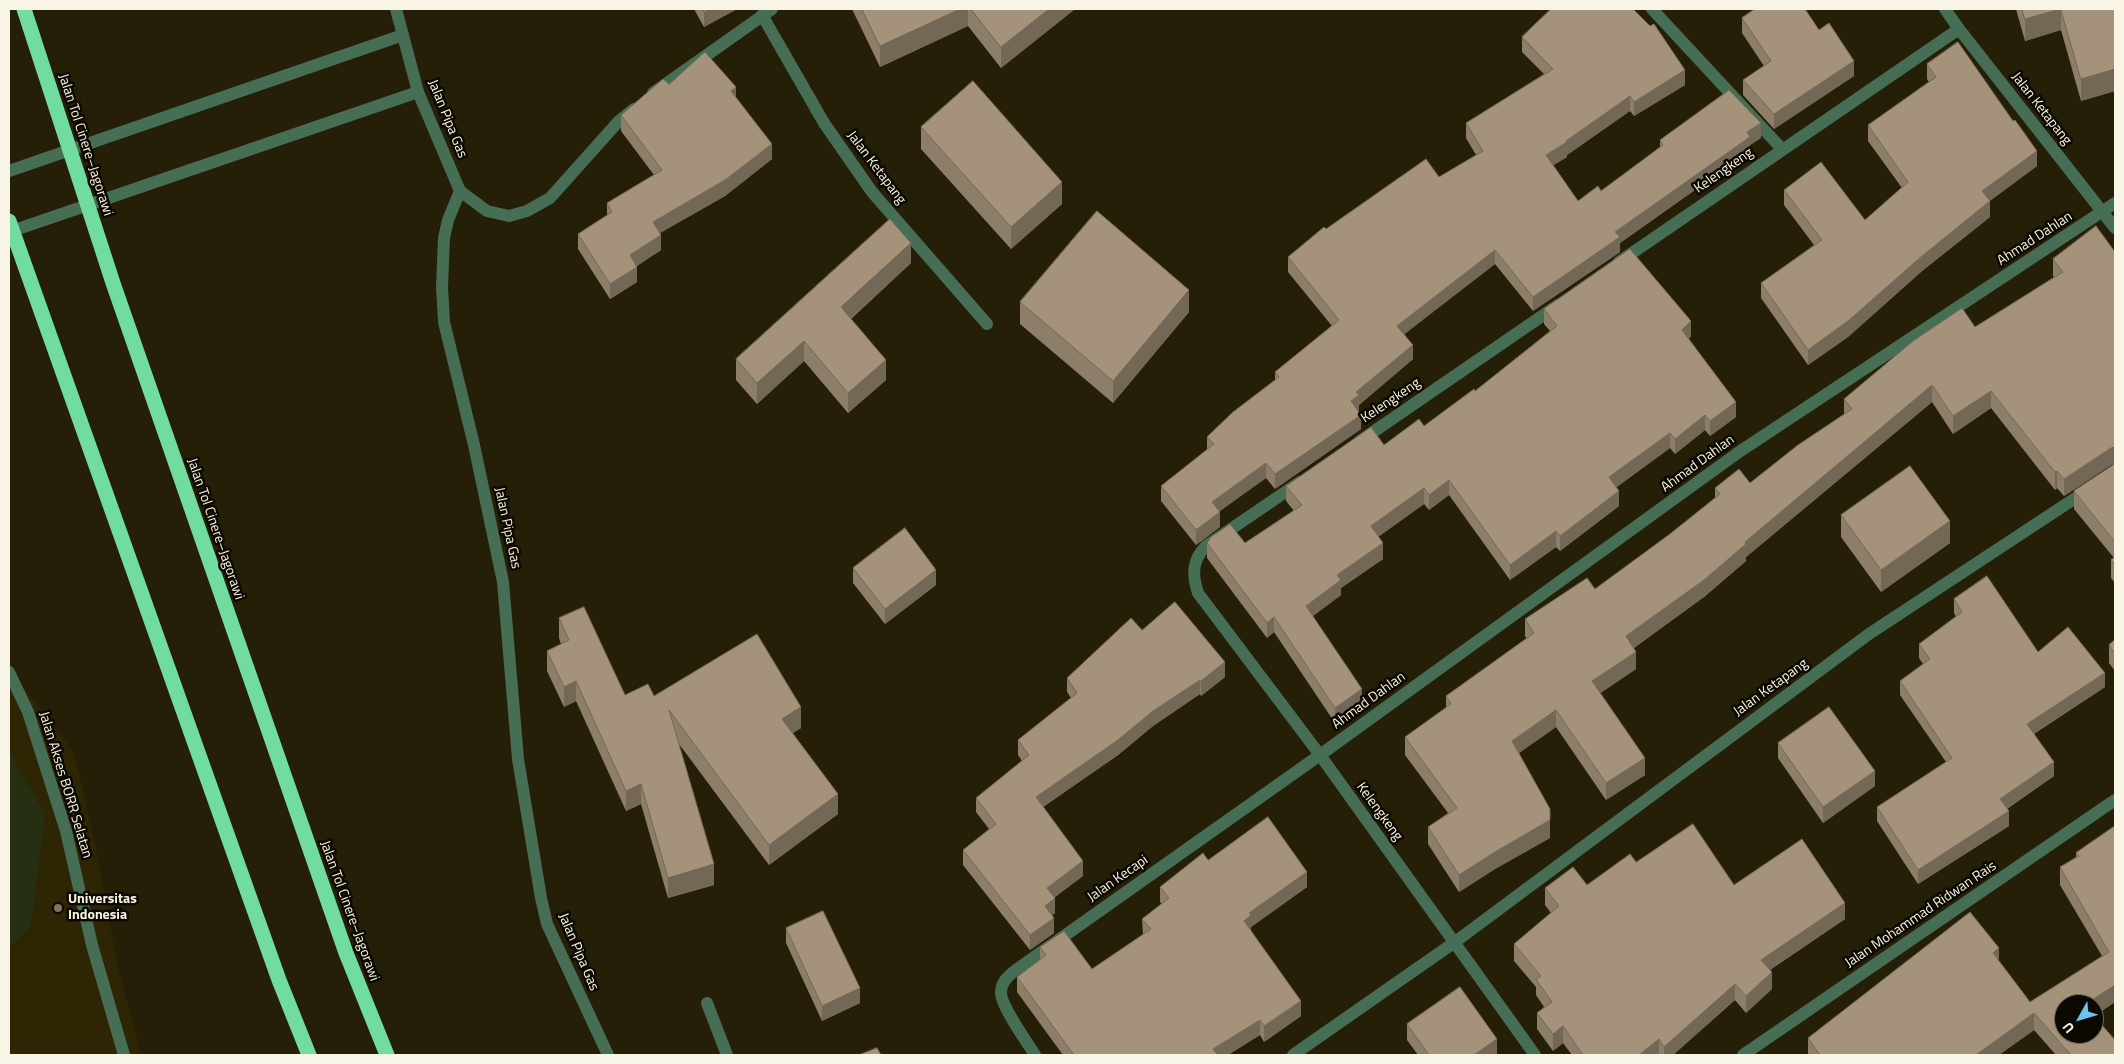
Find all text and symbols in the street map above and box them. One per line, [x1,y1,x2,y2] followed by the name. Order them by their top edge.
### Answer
[2007,69,2075,149] street label: Jalan Ketapang
[54,72,116,218] street label: Jalan Tol Cinere–Jagorawi
[424,77,470,161] street label: Jalan Pipa Gas
[843,128,909,208] street label: Jalan Ketapang
[1691,145,1757,197] street label: Kelengkeng
[1994,208,2076,270] street label: Ahmad Dahlan
[1358,375,1424,427] street label: Kelengkeng
[1658,432,1738,496] street label: Ahmad Dahlan
[183,456,247,602] street label: Jalan Tol Cinere–Jagorawi
[490,486,524,570] street label: Jalan Pipa Gas
[1731,655,1811,721] street label: Jalan Ketapang
[1329,669,1409,733] street label: Ahmad Dahlan
[35,710,95,860] street label: Jalan Akses BORR Selatan
[1352,779,1406,845] street label: Kelengkeng
[316,838,382,984] street label: Jalan Tol Cinere–Jagorawi
[1084,852,1152,906] street label: Jalan Kecapi
[1842,858,2000,972] street label: Jalan Mohammad Ridwan Rais
[68,892,137,924] place label: Universitas Indonesia
[52,902,64,914] marker: Universitas Indonesia
[554,911,602,993] street label: Jalan Pipa Gas
[2054,994,2104,1044] north arrow
[2057,1018,2079,1038] text: U

